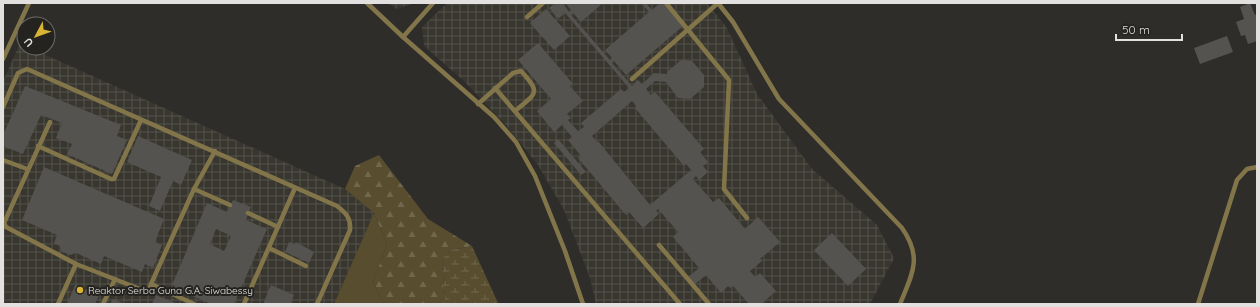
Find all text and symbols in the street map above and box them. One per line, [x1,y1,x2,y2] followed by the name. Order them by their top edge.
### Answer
[16,16,56,56] north arrow
[1116,16,1182,42] scale bar
[1122,22,1150,37] text: 50 m
[21,35,36,50] text: U
[88,284,253,297] place label: Reaktor Serba Guna G.A. Siwabessy
[75,285,85,295] marker: Reaktor Serba Guna G.A. Siwabessy

